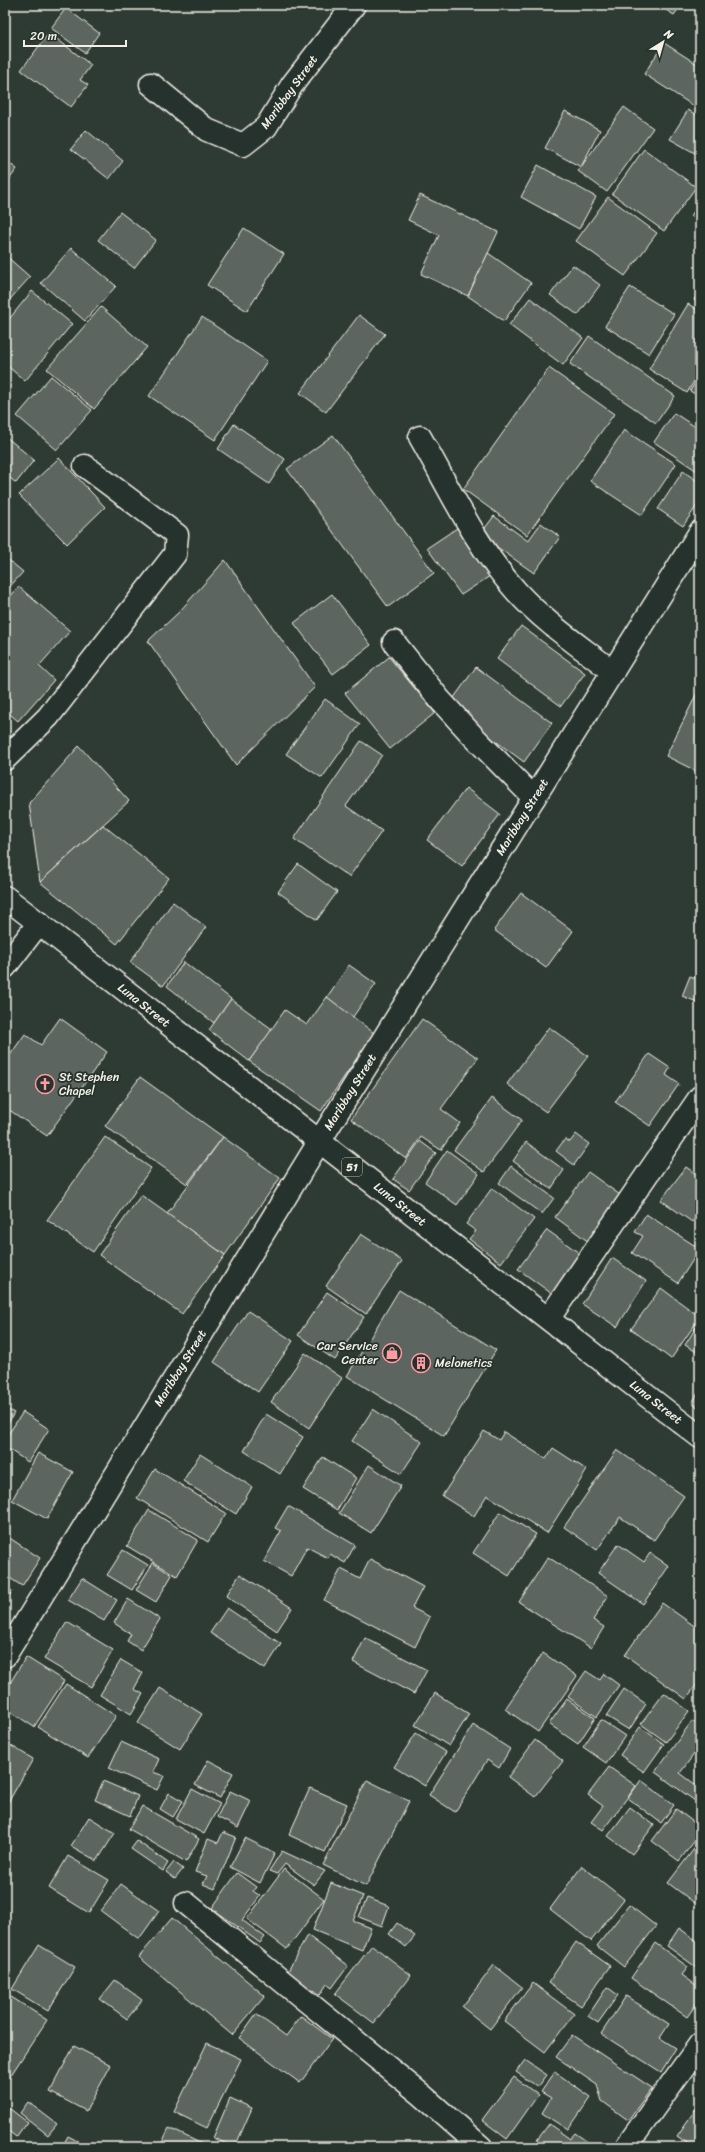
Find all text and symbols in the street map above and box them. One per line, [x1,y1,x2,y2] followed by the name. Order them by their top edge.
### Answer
[24,22,126,48] scale bar
[643,22,683,62] north arrow
[659,24,678,45] text: N
[30,25,57,47] text: 20 m
[254,50,324,134] street label: Maribbay Street
[489,774,555,860] street label: Maribbay Street
[113,977,175,1033] street label: Luna Street
[317,1049,383,1135] street label: Maribbay Street
[59,1066,120,1102] place label: St Stephen Chapel
[34,1073,56,1095] church icon: St Stephen Chapel
[342,1158,362,1176] road number: 51
[369,1176,431,1232] street label: Luna Street
[147,1325,213,1411] street label: Maribbay Street
[317,1335,379,1371] place label: Car Service Center
[381,1342,403,1364] shop icon: Car Service Center
[410,1352,432,1374] building icon: Melonetics
[435,1352,493,1374] place label: Melonetics
[625,1374,687,1430] street label: Luna Street

